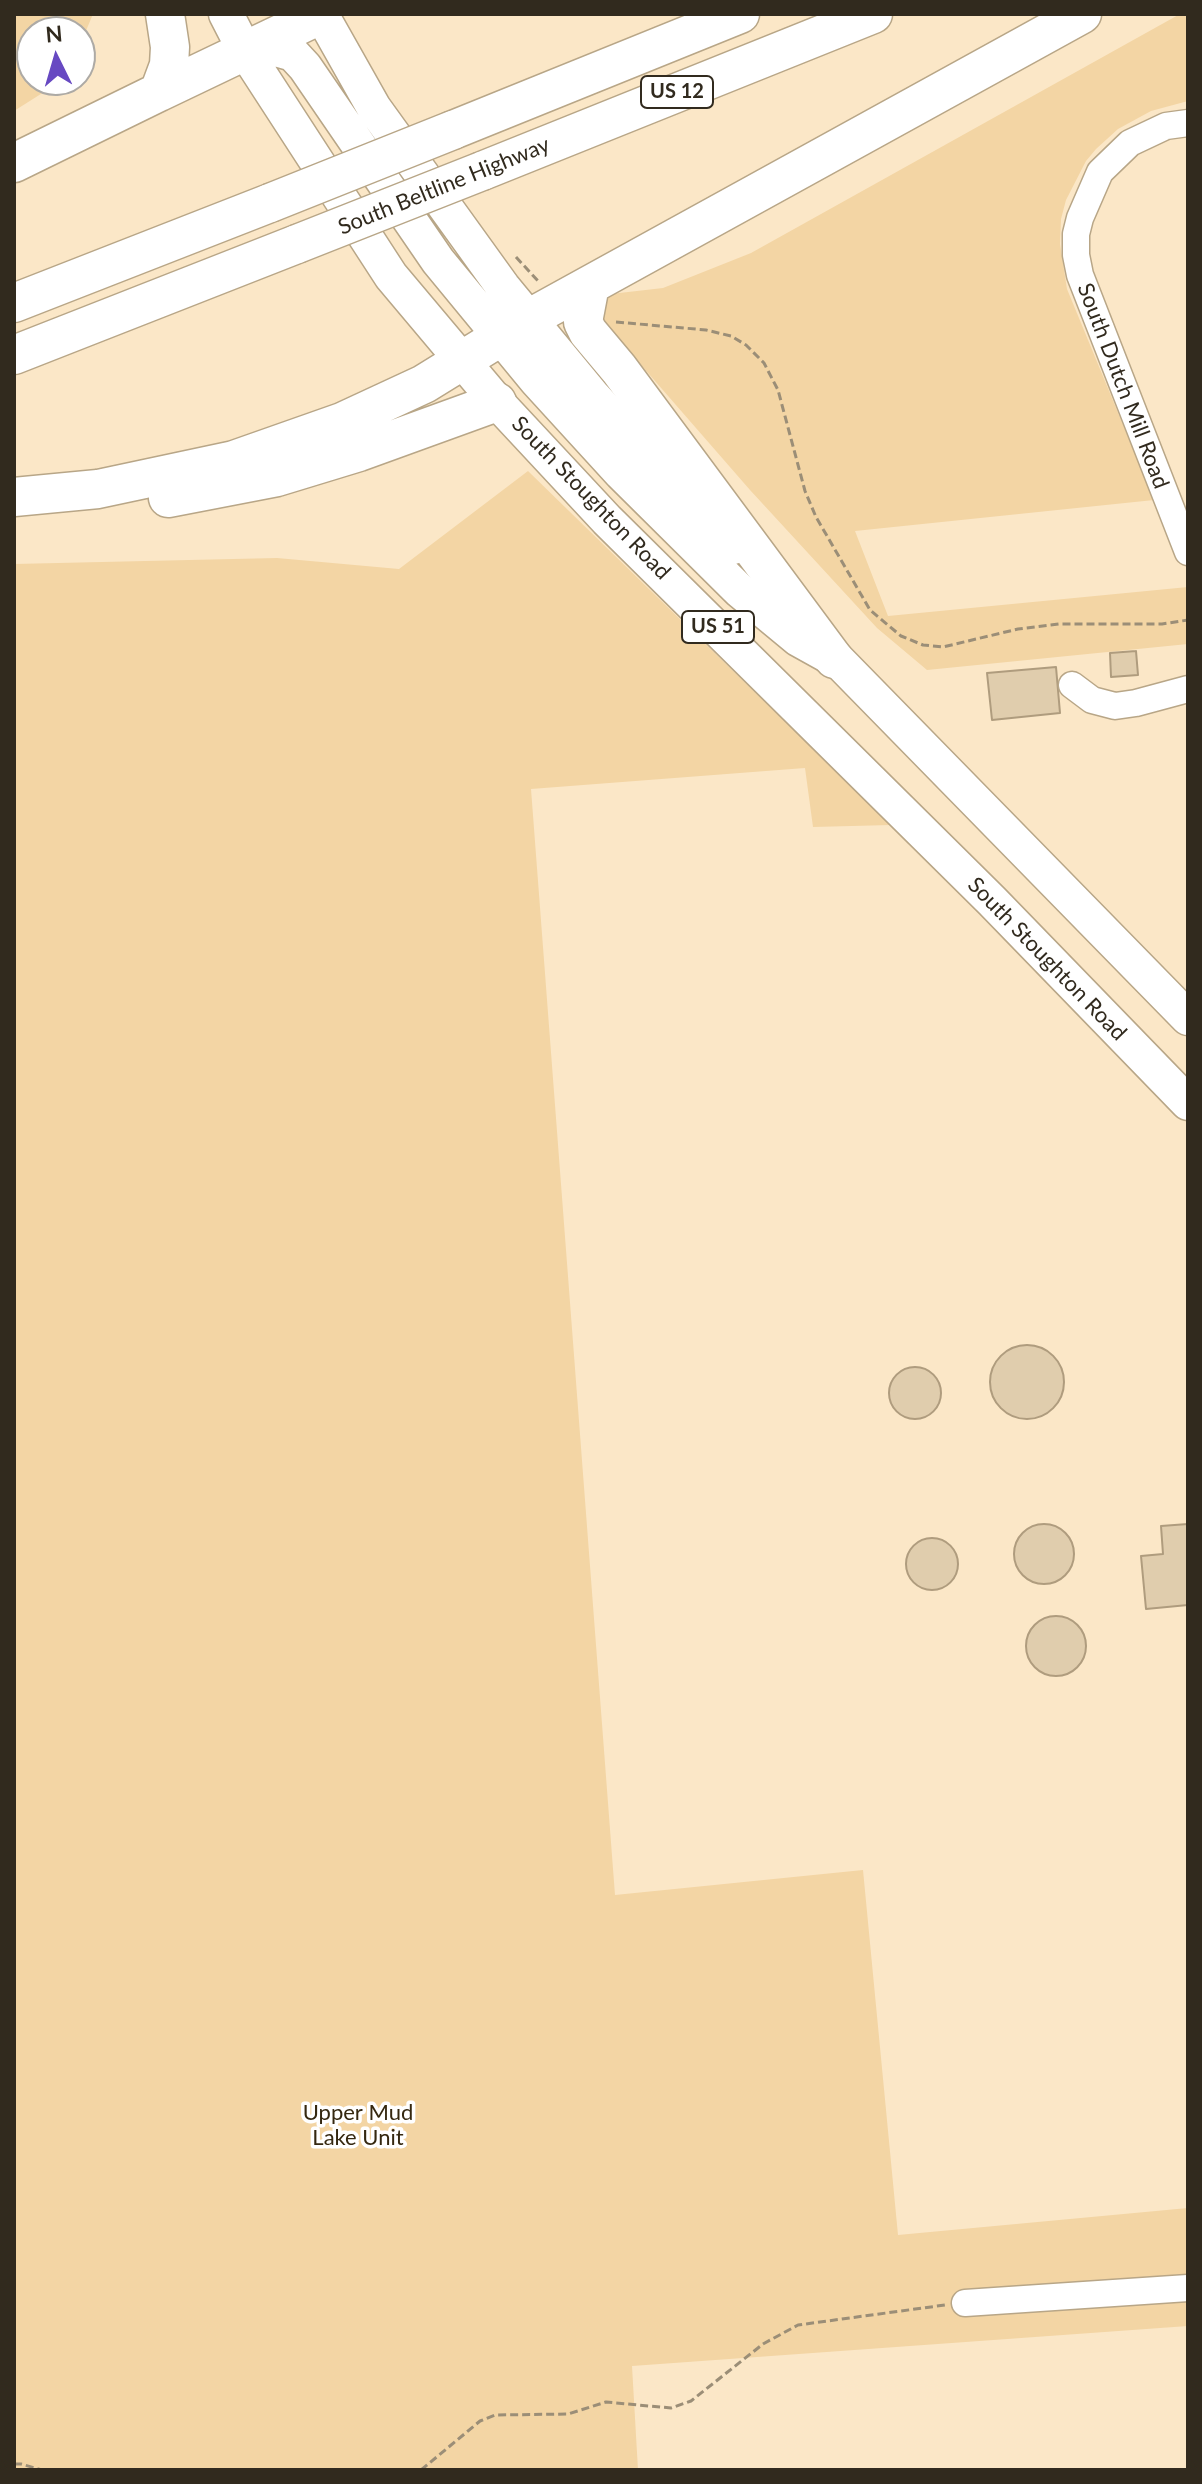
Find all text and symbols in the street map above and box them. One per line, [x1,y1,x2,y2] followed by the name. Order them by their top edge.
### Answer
[16,16,96,96] north arrow
[44,19,64,48] text: N
[641,76,713,108] road number: US 12
[334,131,554,241] street label: South Beltline Highway
[1072,280,1174,492] street label: South Dutch Mill Road
[506,411,676,585] street label: South Stoughton Road
[682,611,754,643] road number: US 51
[962,872,1132,1046] street label: South Stoughton Road
[303,2100,413,2152] park label: Upper Mud Lake Unit

